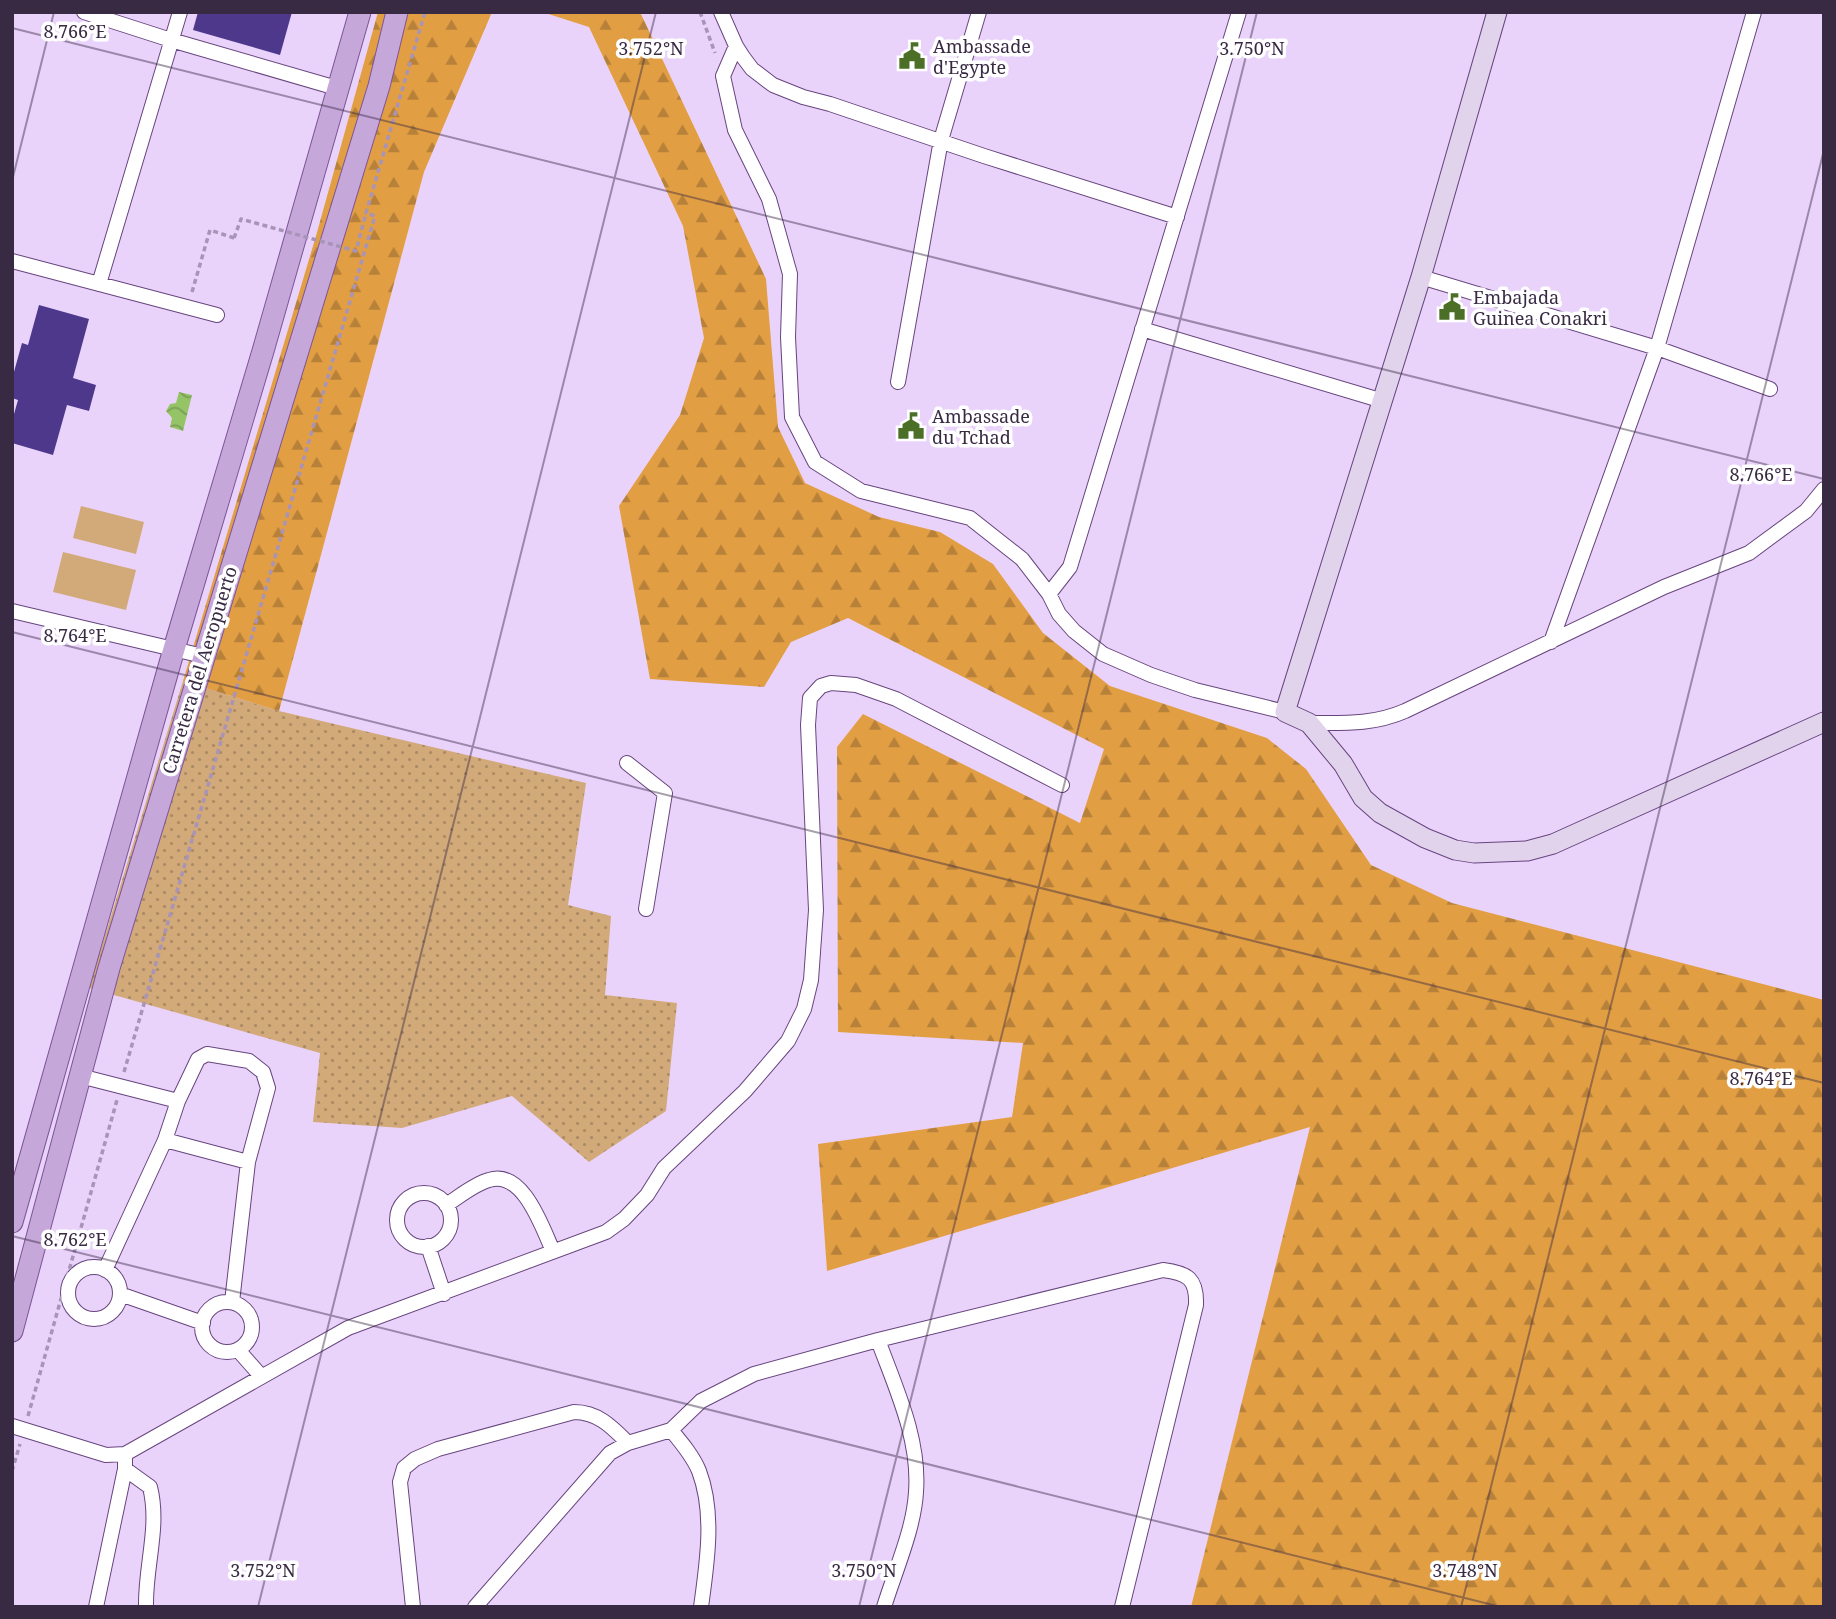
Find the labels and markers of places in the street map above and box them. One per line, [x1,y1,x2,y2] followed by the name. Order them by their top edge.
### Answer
[933,34,1031,79] place label: Ambassade d'Egypte
[897,41,927,71] public building icon: Ambassade d'Egypte
[1473,285,1607,330] place label: Embajada Guinea Conakri
[1437,292,1467,322] public building icon: Embajada Guinea Conakri
[932,404,1030,449] place label: Ambassade du Tchad
[896,411,926,441] public building icon: Ambassade du Tchad

